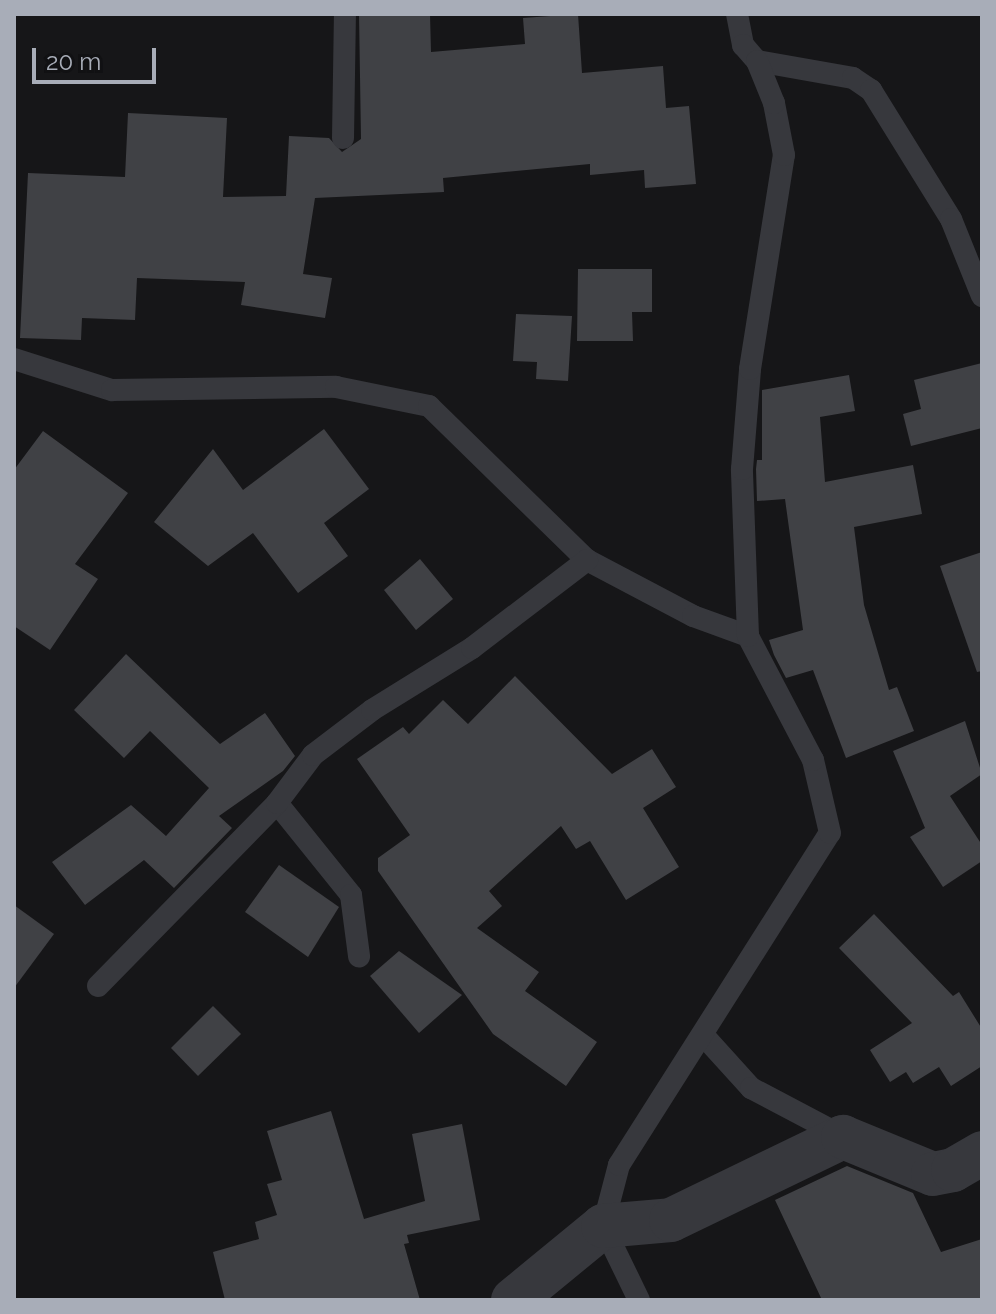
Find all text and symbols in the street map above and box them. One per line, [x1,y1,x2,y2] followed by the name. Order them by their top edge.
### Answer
[36,32,160,82] scale bar
[46,47,101,76] text: 20 m

